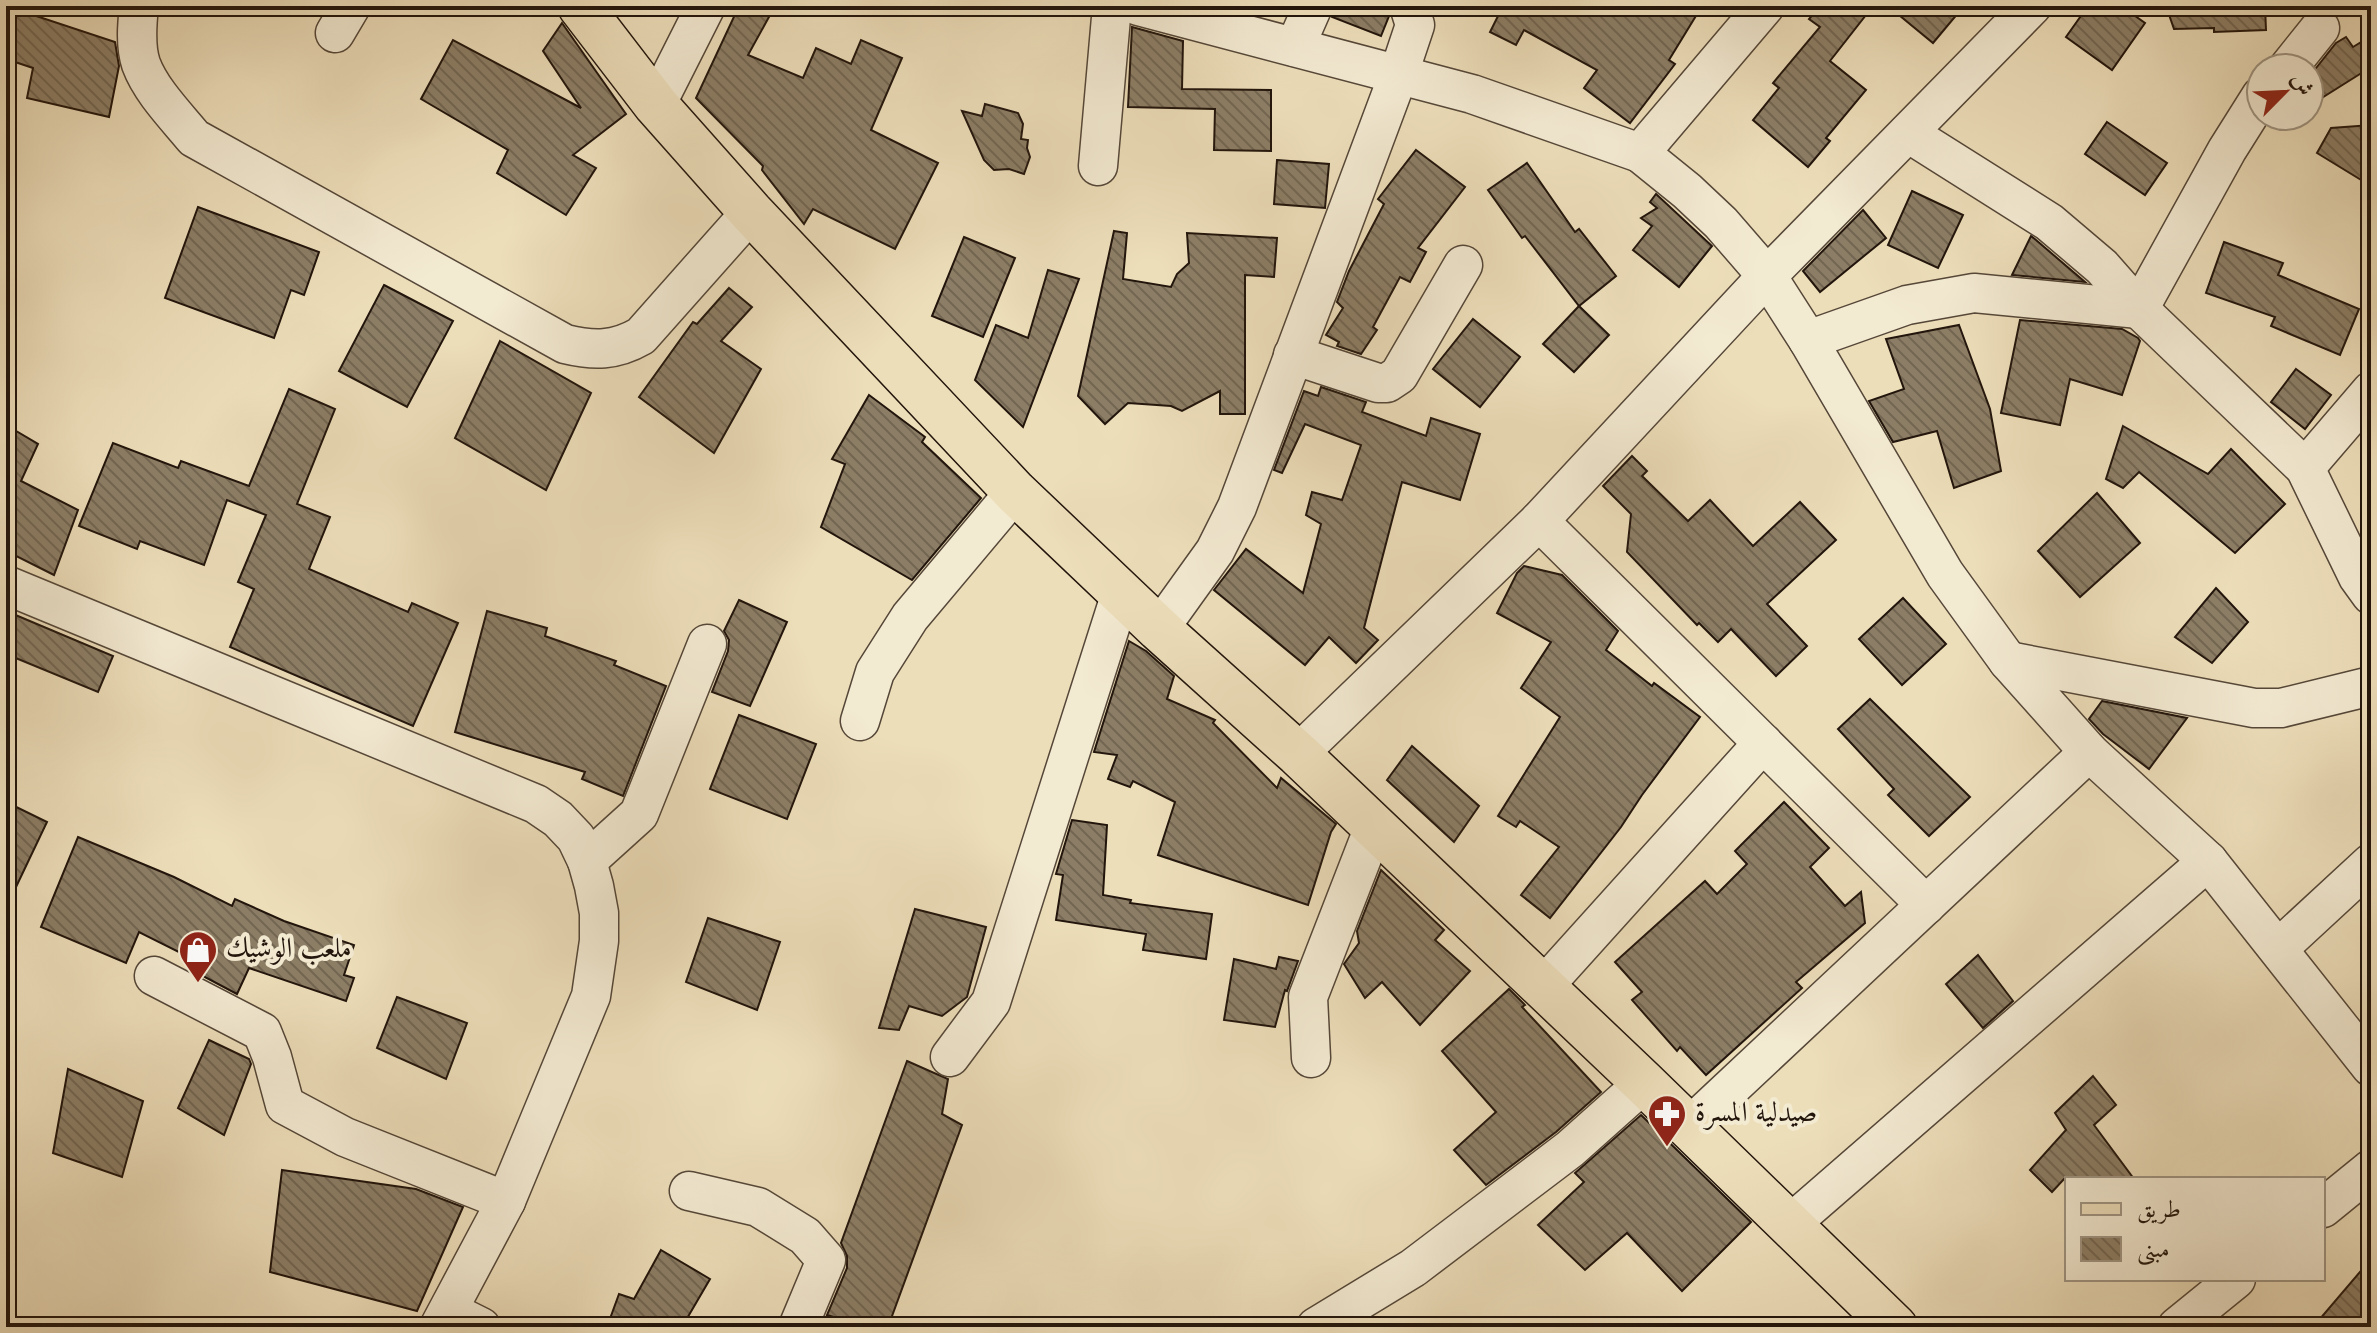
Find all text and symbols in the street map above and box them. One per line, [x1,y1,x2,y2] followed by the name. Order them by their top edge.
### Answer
[2245,52,2325,132] north arrow
[2287,70,2316,99] text: ش
[177,929,219,984] shop icon: ملعب الوشيك
[226,935,352,965] place label: ملعب الوشيك
[1646,1093,1688,1148] pharmacy icon: صيدلية المسرة
[1695,1100,1817,1130] place label: صيدلية المسرة
[2065,1177,2325,1281] legend
[2137,1199,2181,1224] text: طريق
[2137,1239,2170,1266] text: مبنى

